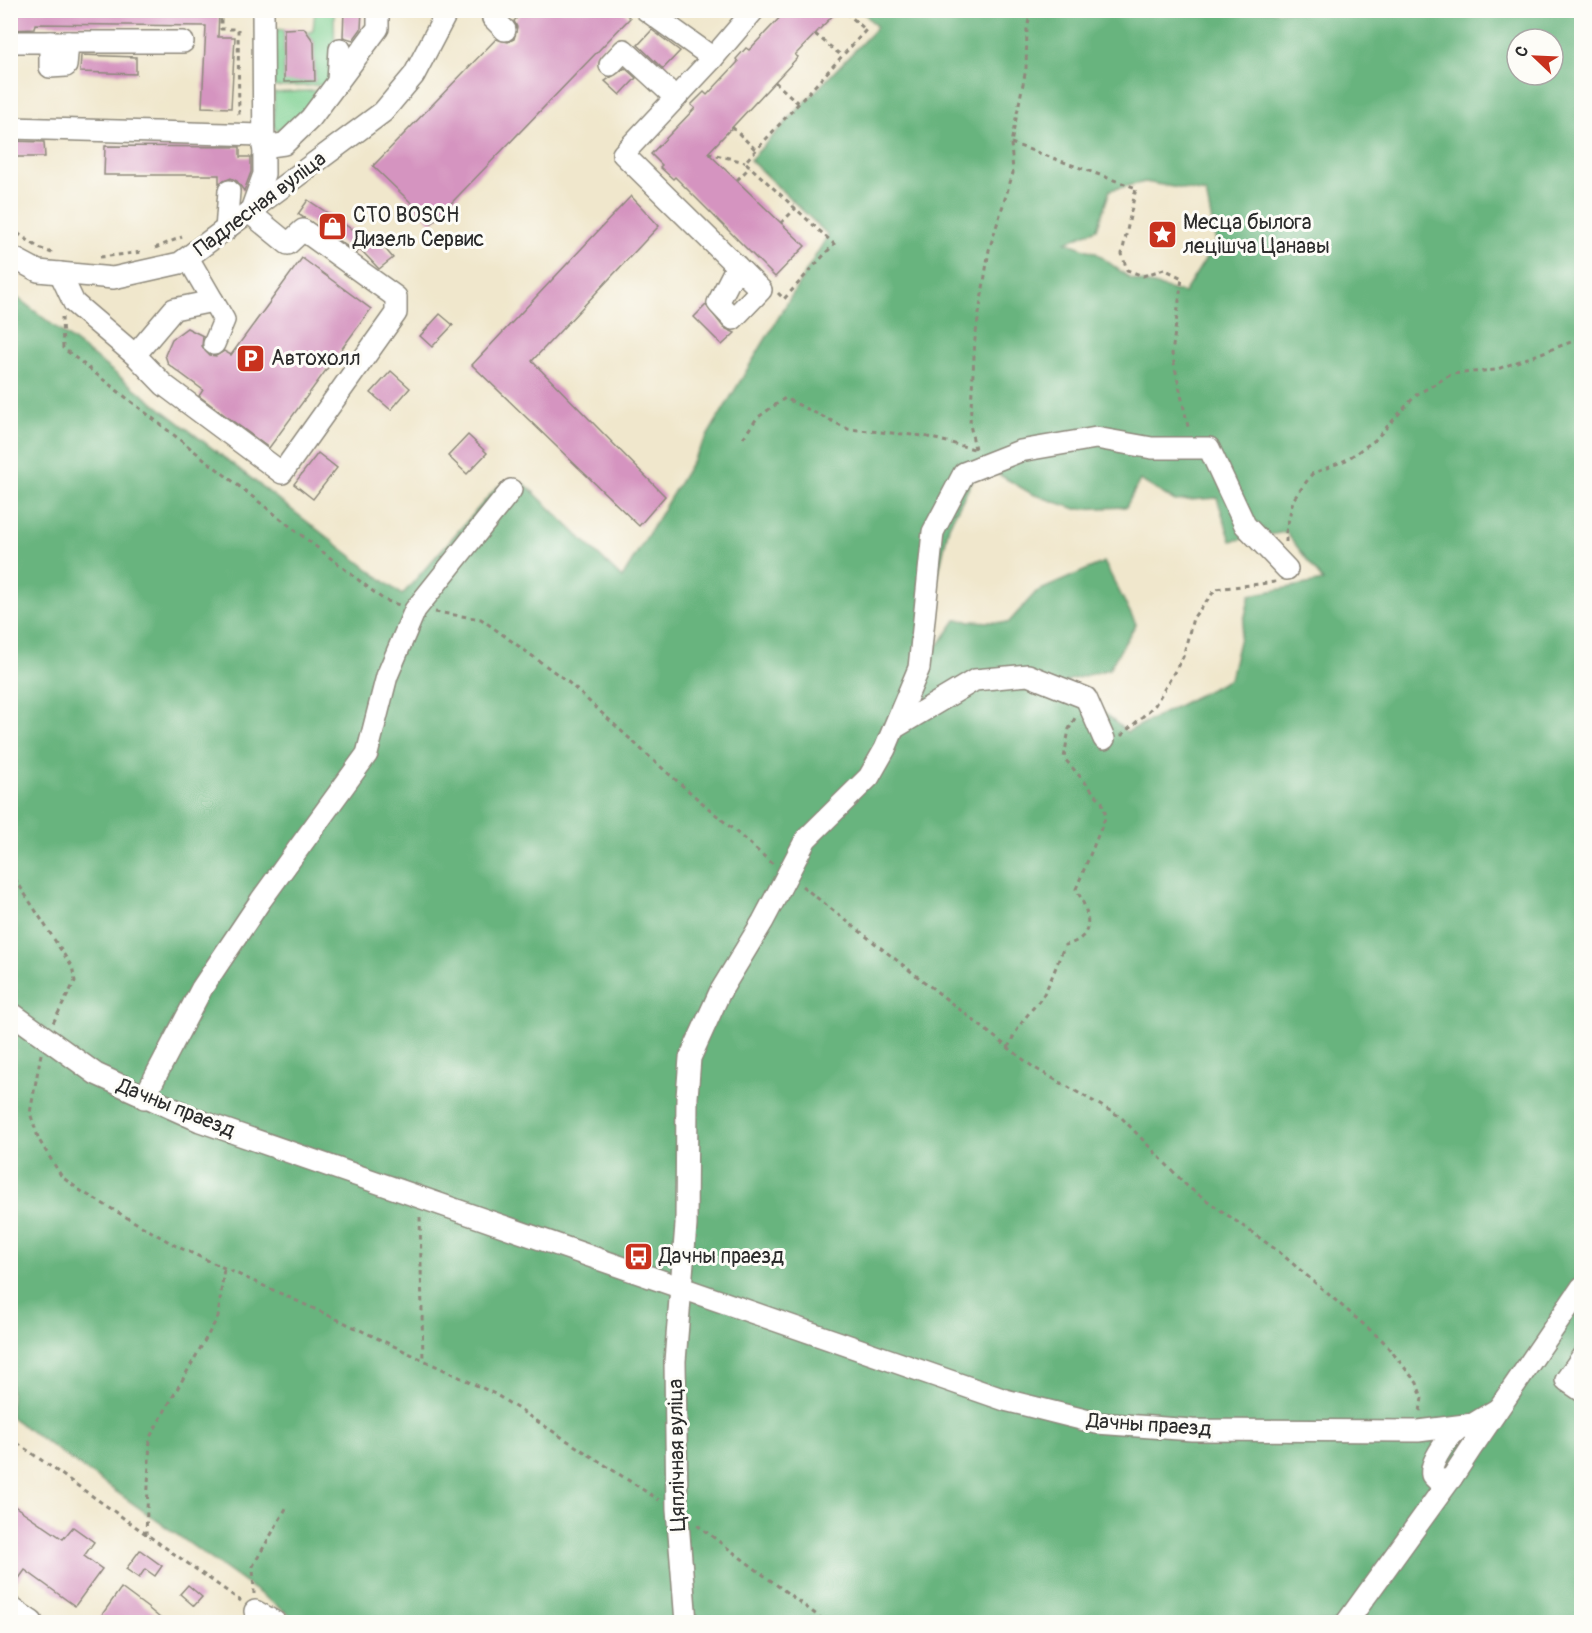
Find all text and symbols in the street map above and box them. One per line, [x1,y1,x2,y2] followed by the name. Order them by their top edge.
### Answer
[1505,27,1565,87] north arrow
[1511,43,1533,60] text: С
[188,145,332,263] street label: Падлесная вуліца
[352,202,484,253] place label: СТО BOSCH Дизель Сервис
[1183,209,1330,260] place label: Месца былога лецішча Цанавы
[316,211,348,243] shop icon: СТО BOSCH Дизель Сервис
[1146,218,1178,250] place icon: Месца былога лецішча Цанавы
[234,342,266,374] parking icon: Автохолл
[271,345,361,372] place label: Автохолл
[112,1072,239,1144] street label: Дачны праезд
[622,1240,654,1272] bus stop icon: Дачны праезд
[658,1243,784,1270] place label: Дачны праезд
[662,1379,692,1531] street label: Цяплічная вуліца
[1085,1407,1213,1443] street label: Дачны праезд

